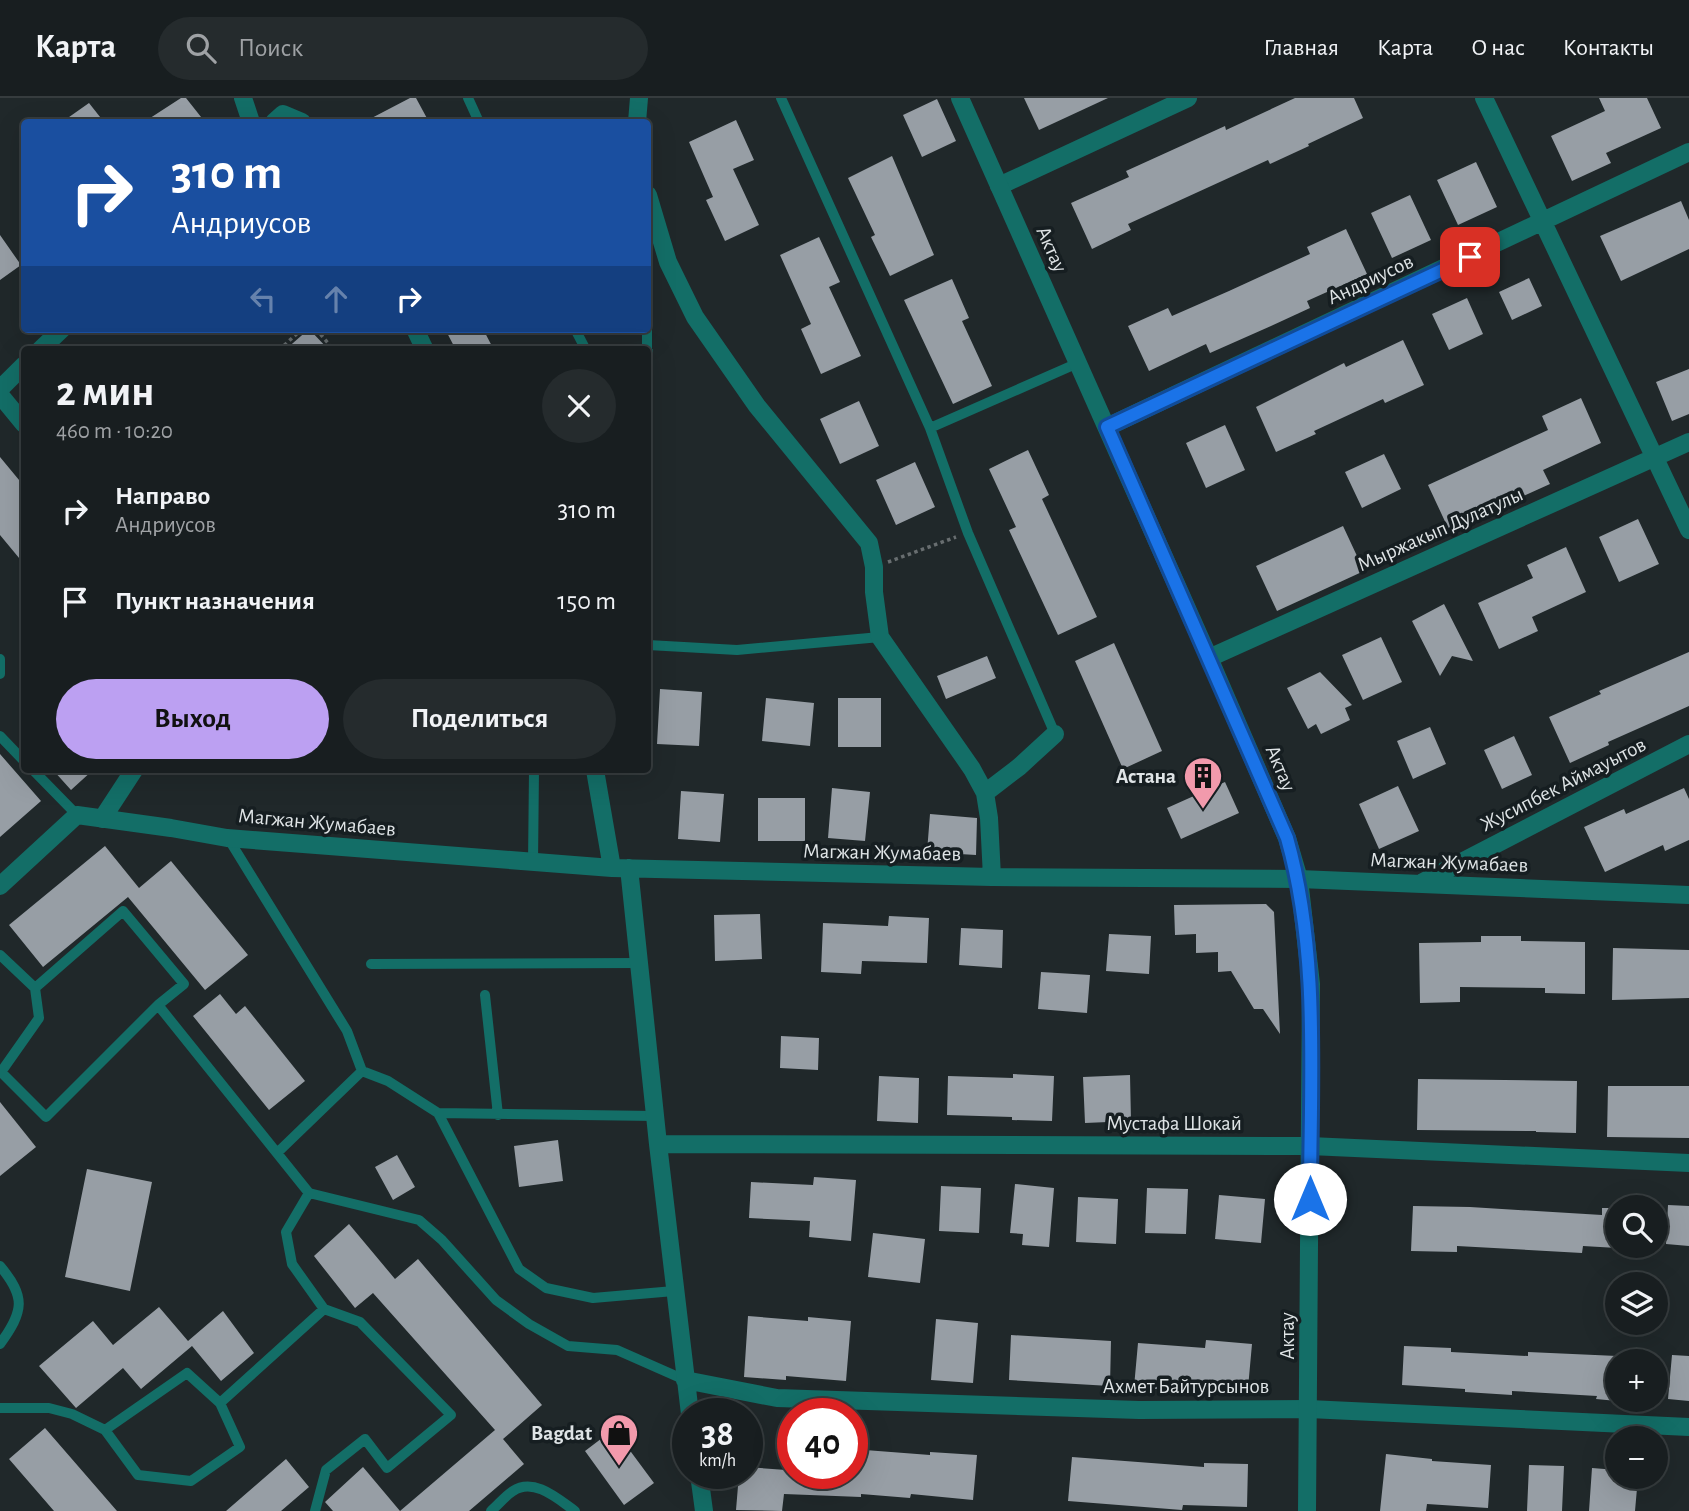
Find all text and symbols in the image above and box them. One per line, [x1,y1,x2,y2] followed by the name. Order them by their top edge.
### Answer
[158,17,648,80] search box
[182,29,220,67] icon: search
[35,31,116,64] text: Карта
[238,35,303,61] text: Поиск
[1264,36,1339,60] text: Главная
[1377,36,1433,60] text: Карта
[1471,36,1525,60] text: О нас
[1563,36,1654,60] text: Контакты
[56,147,147,238] icon: right
[171,149,282,198] text: 310 m
[171,207,311,239] text: Андриусов
[1032,223,1071,275] street label: Актау
[1440,227,1500,287] pin
[1451,238,1489,276] icon: arrive
[1324,250,1416,308] street label: Андриусов
[244,280,282,318] icon: left
[317,280,355,318] icon: ahead
[390,280,428,318] icon: right
[542,369,616,443] button: close
[56,371,154,413] text: 2 мин
[56,420,173,443] text: 460 m · 10:20
[115,483,210,509] text: Направо
[1354,483,1526,575] street label: Мыржакып Дулатулы
[56,492,94,530] icon: right
[558,497,616,523] text: 310 m
[115,514,216,537] text: Андриусов
[56,583,94,621] icon: arrive
[115,588,315,614] text: Пункт назначения
[557,588,616,614] text: 150 m
[56,679,329,759] button: Выход
[343,679,616,759] button: Поделиться
[1477,734,1649,835] street label: Жусипбек Аймауытов
[1262,742,1300,794] street label: Актау
[1182,755,1224,810] building icon: Астана
[1116,766,1176,787] place label: Астана
[237,805,397,840] street label: Магжан Жумабаев
[803,841,961,864] street label: Магжан Жумабаев
[1369,849,1528,876] street label: Магжан Жумабаев
[1106,1113,1242,1134] street label: Мустафа Шокай
[1273,1162,1347,1236] position arrow
[1605,1195,1668,1489] map controls
[1605,1195,1668,1258] button: search
[1605,1272,1668,1335] button: layers
[1277,1312,1298,1360] street label: Актау
[1605,1349,1668,1412] button: +
[1103,1376,1269,1397] street label: Ахмет Байтурсынов
[777,1398,868,1489] speed limit sign: 40
[598,1412,640,1467] shop icon: Bagdat
[701,1417,734,1452] text: 38
[531,1423,592,1444] place label: Bagdat
[1605,1426,1668,1489] button: −
[699,1452,736,1470] text: km/h

